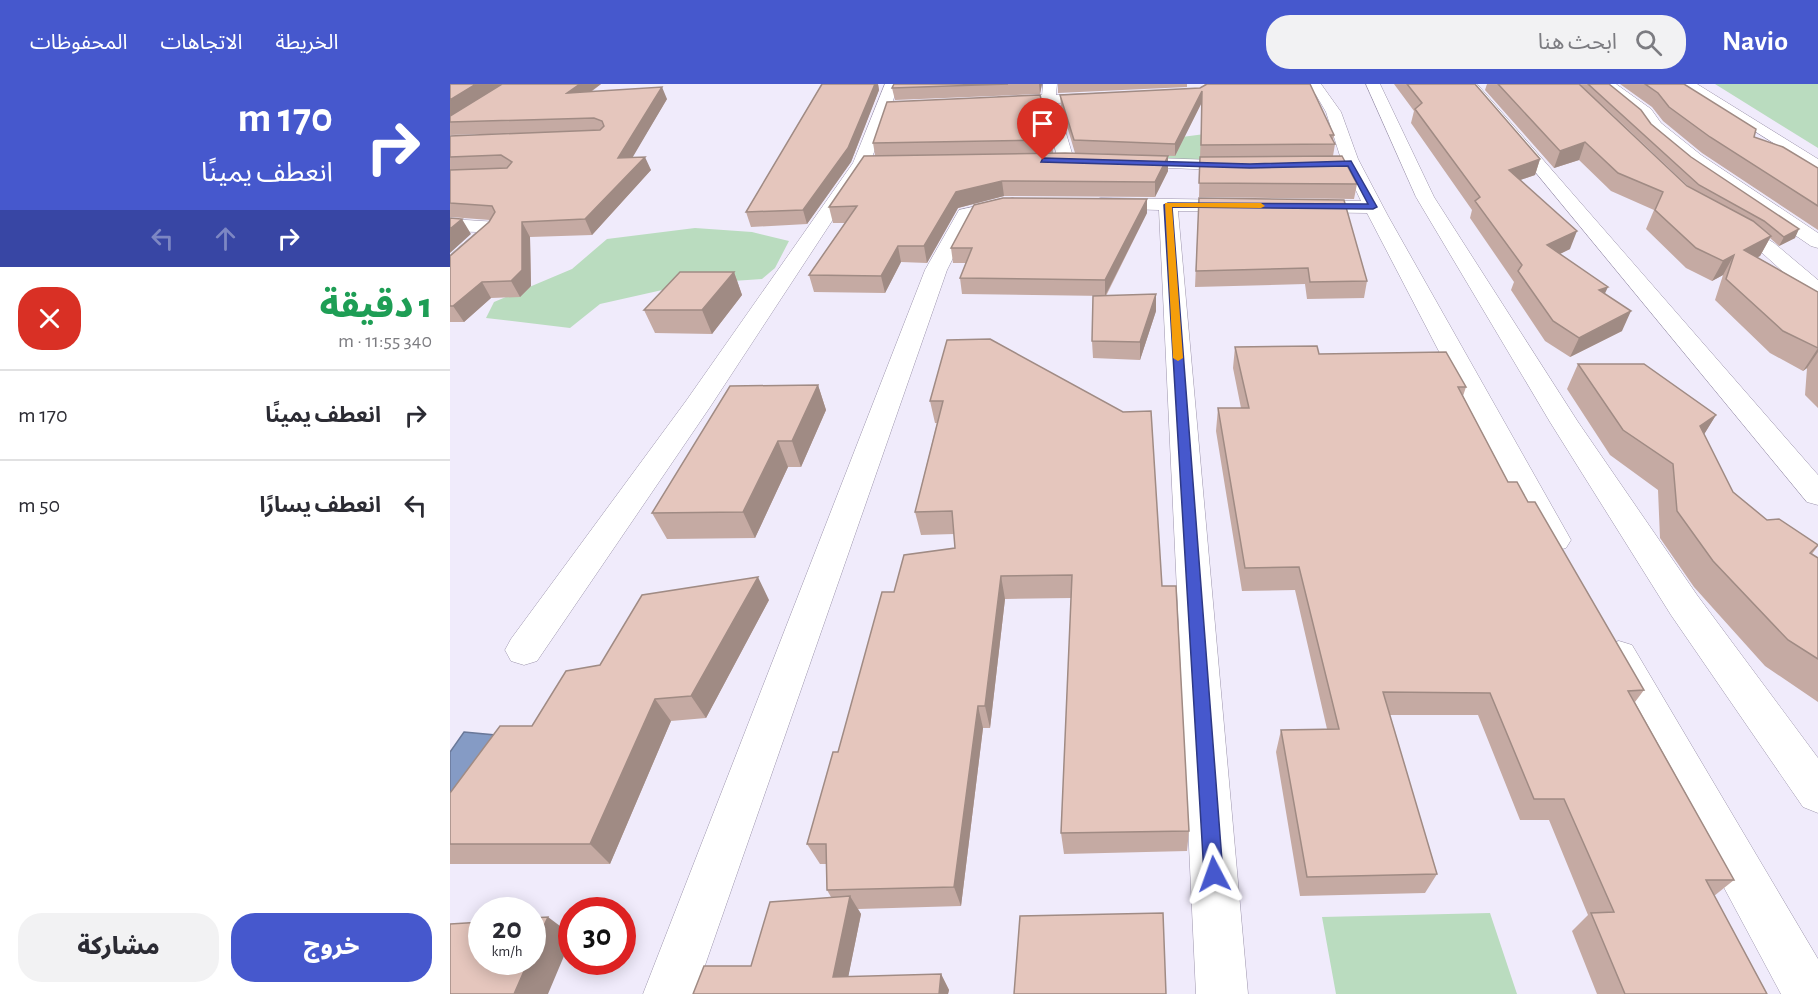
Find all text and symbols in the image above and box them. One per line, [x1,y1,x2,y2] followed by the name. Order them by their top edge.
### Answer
[1266,15,1686,69] search box
[1632,26,1665,59] icon: search
[1722,28,1788,56] text: Navio
[1538,31,1617,53] text: ابحث هنا
[30,32,127,53] text: المحفوظات
[160,32,242,53] text: الاتجاهات
[275,32,338,53] text: الخريطة
[238,97,333,139] text: 170 m
[1017,98,1068,160] pin
[1026,107,1059,140] icon: arrive
[354,108,432,186] icon: right
[201,159,333,186] text: انعطف يمينًا
[146,222,179,255] icon: left
[209,222,242,255] icon: ahead
[272,222,305,255] icon: right
[18,287,81,350] button: close
[320,288,432,324] text: 1 دقيقة
[338,331,432,351] text: 340 m · 11:55
[399,399,432,432] icon: right
[18,404,68,426] text: 170 m
[265,404,381,426] text: انعطف يمينًا
[399,489,432,522] icon: left
[18,494,60,516] text: 50 m
[259,494,381,516] text: انعطف يسارًا
[1182,842,1246,906] position arrow
[558,897,636,975] speed limit sign: 30
[18,913,219,982] button: مشاركة
[231,913,432,982] button: خروج
[492,914,522,944] text: 20
[492,944,522,959] text: km/h

